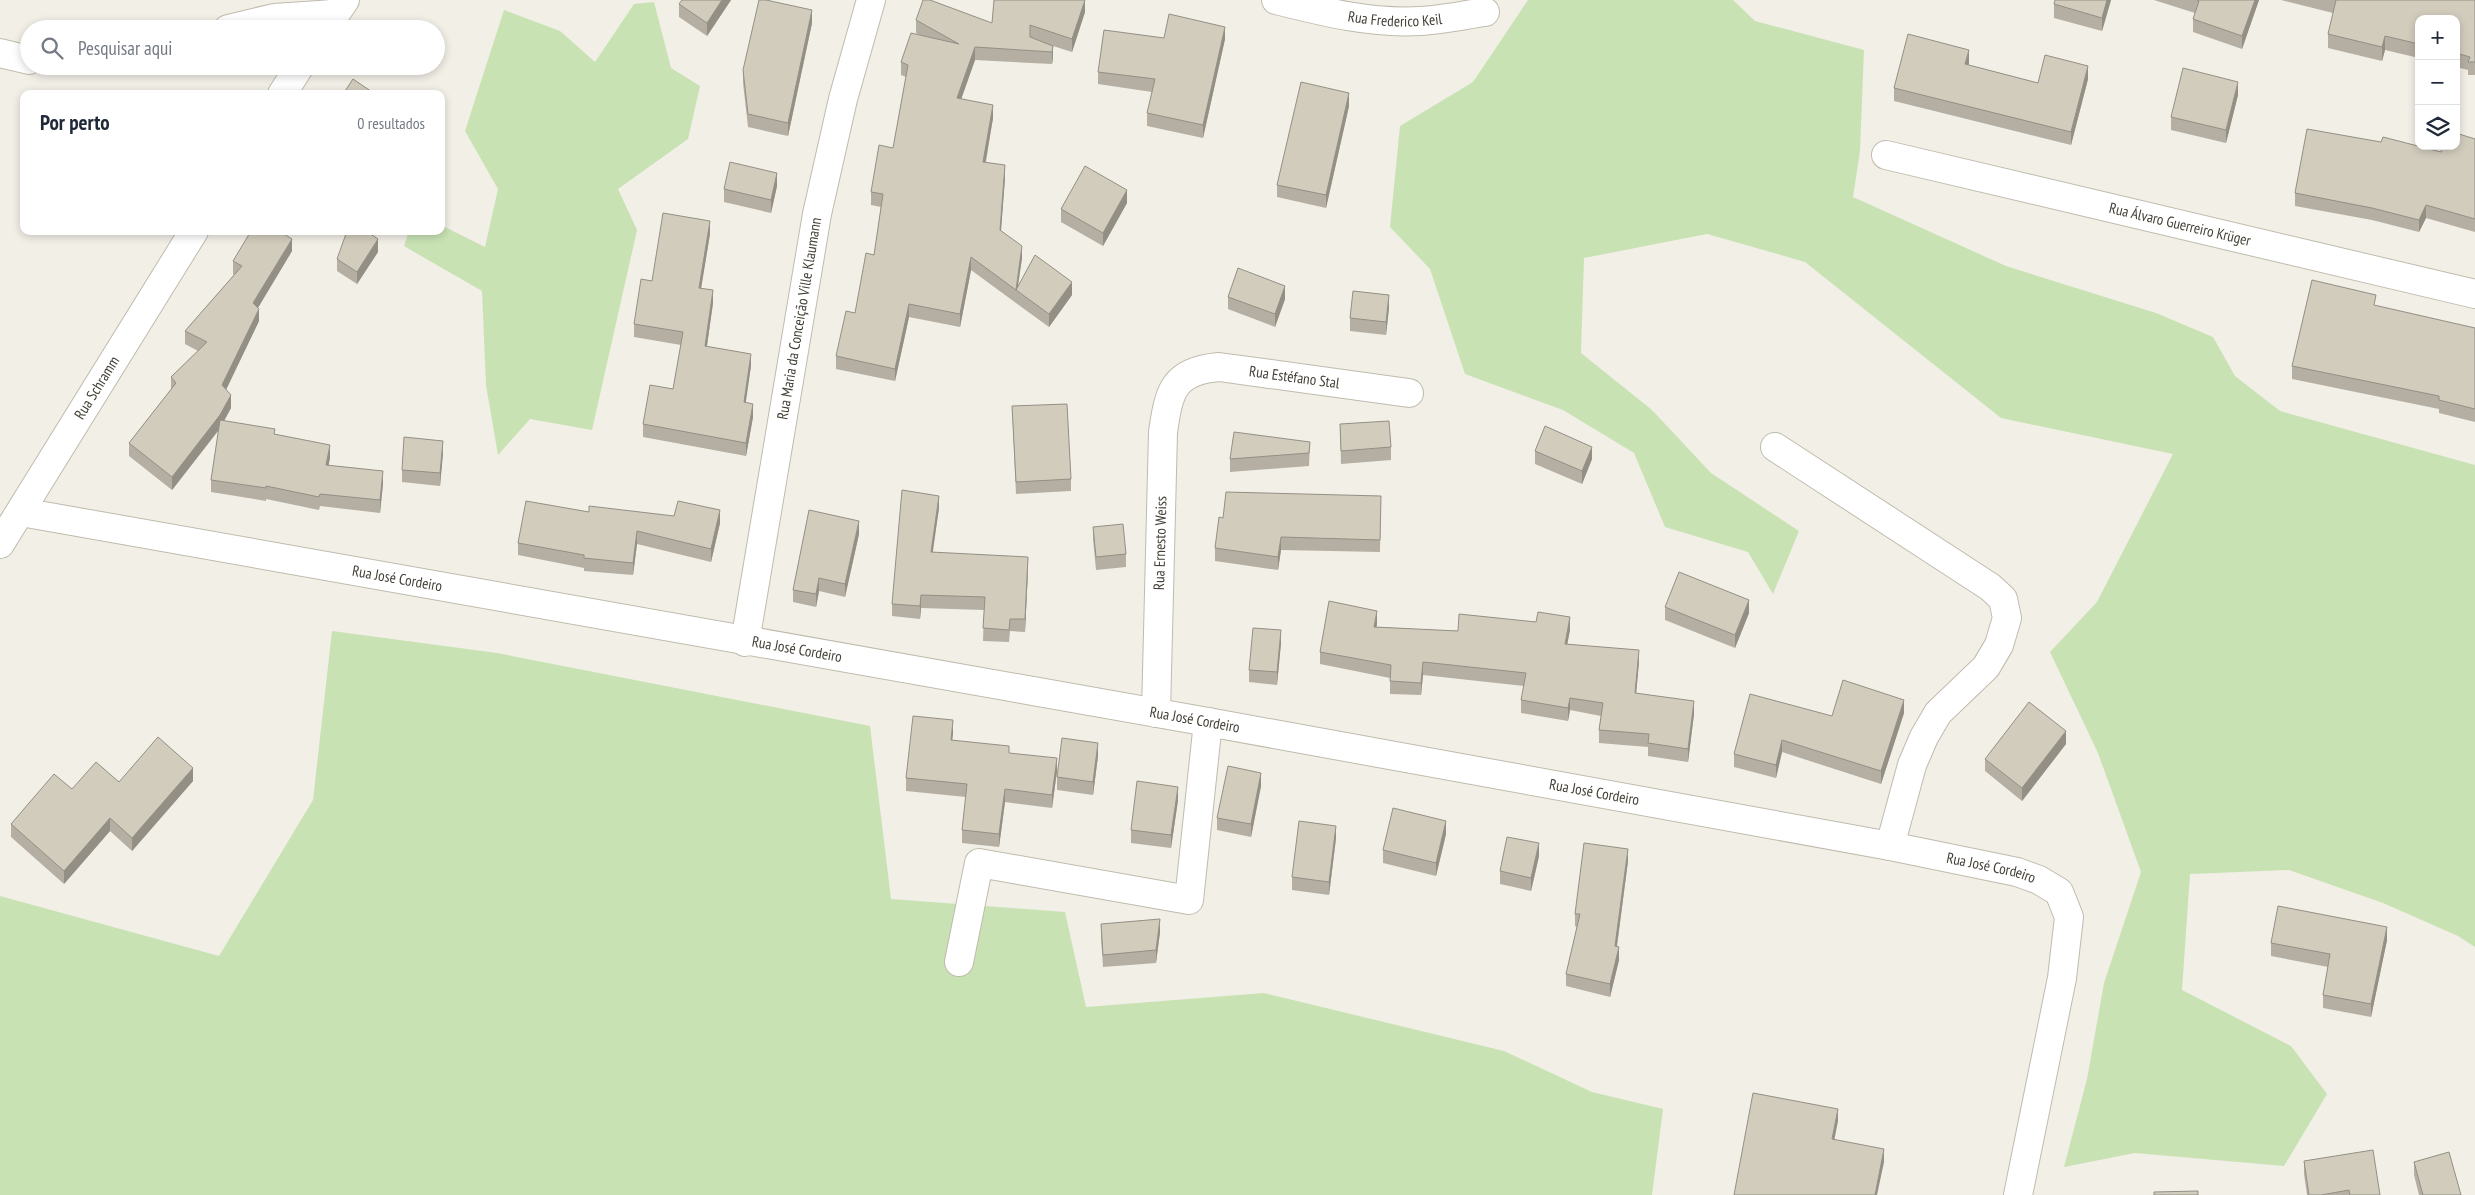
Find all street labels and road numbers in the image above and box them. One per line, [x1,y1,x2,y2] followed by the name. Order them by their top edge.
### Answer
[1347,6,1443,30] street label: Rua Frederico Keil
[2107,198,2254,250] street label: Rua Álvaro Guerreiro Krüger
[773,216,825,421] street label: Rua Maria da Conceição Ville Klaumann
[70,352,123,423] street label: Rua Schramm
[1248,361,1341,392] street label: Rua Estéfano Stal
[1149,496,1170,590] street label: Rua Ernesto Weiss
[351,561,444,595] street label: Rua José Cordeiro
[751,631,844,666] street label: Rua José Cordeiro
[1148,702,1241,737] street label: Rua José Cordeiro
[1548,774,1641,809] street label: Rua José Cordeiro
[1945,848,2039,887] street label: Rua José Cordeiro

